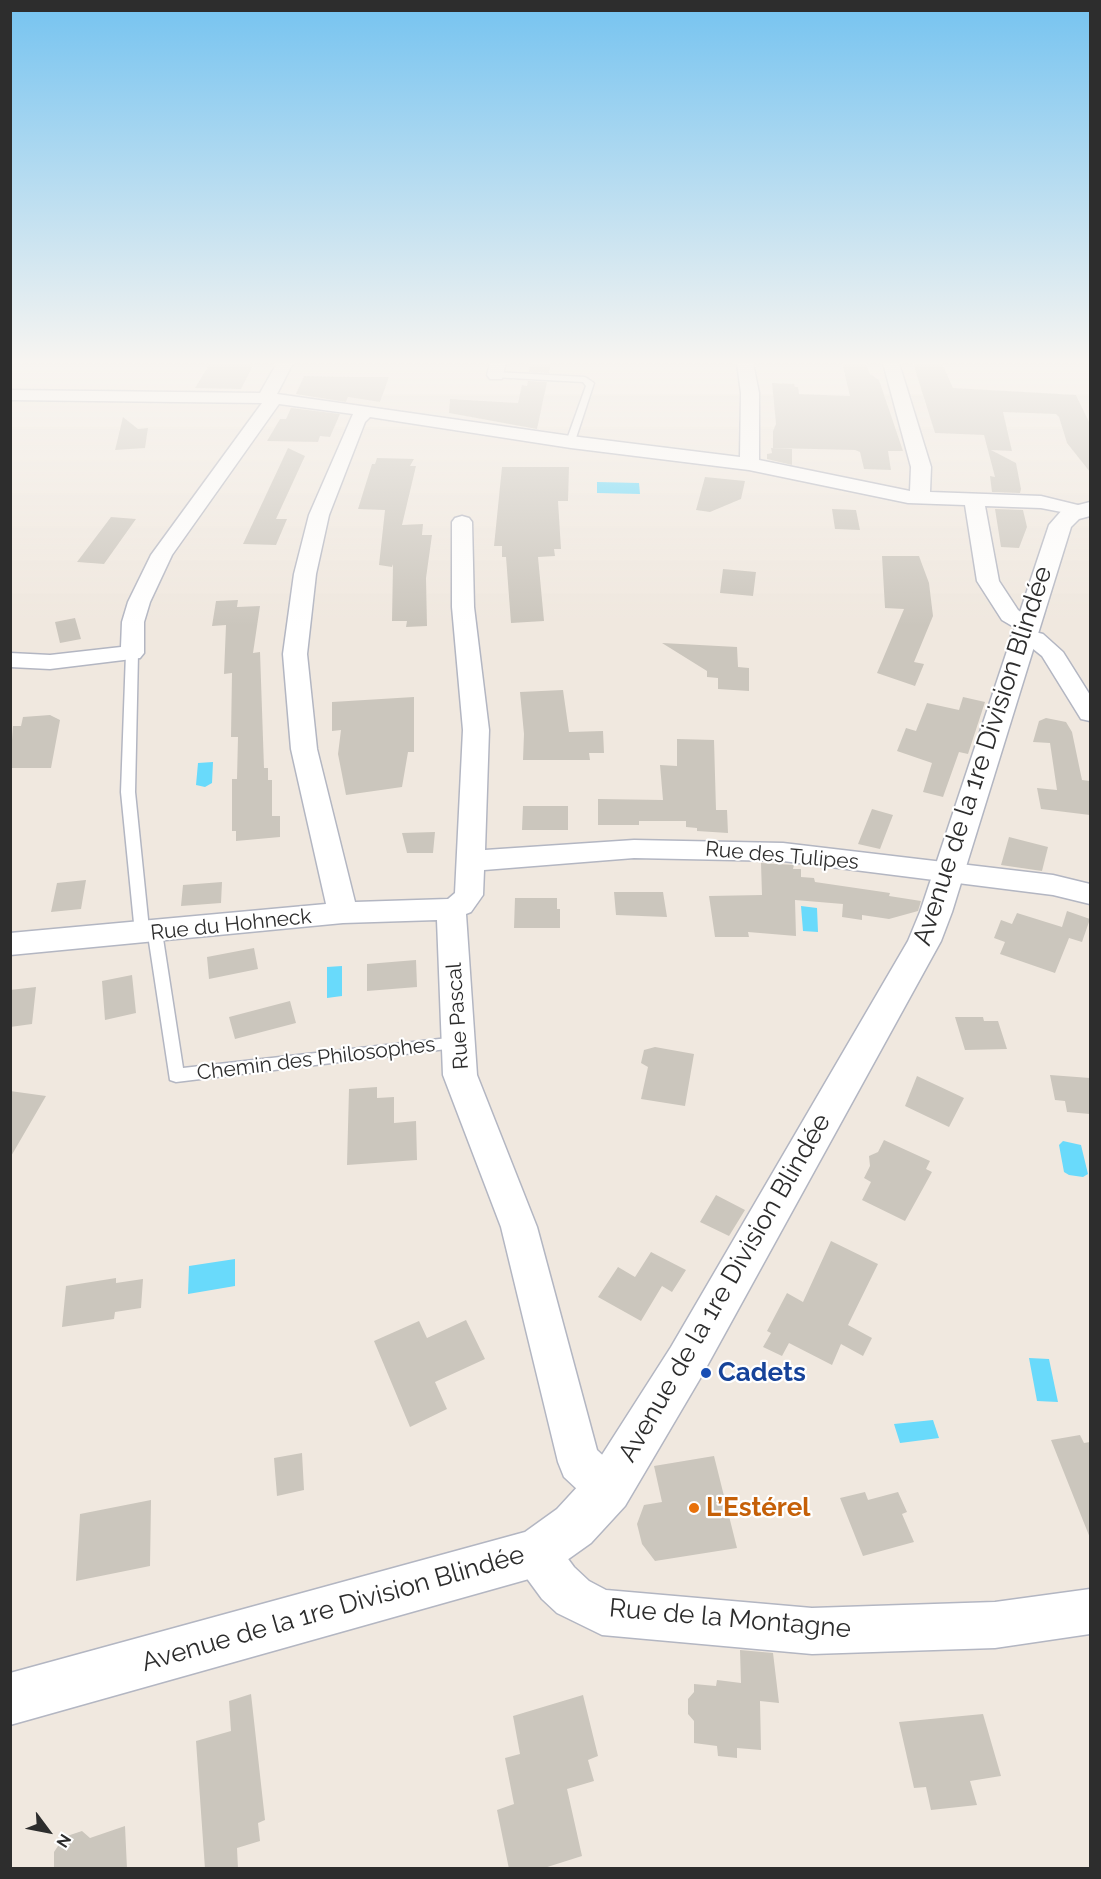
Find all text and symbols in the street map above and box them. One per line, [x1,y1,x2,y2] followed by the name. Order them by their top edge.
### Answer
[907,563,1059,949] street label: Avenue de la 1re Division Blindée
[704,837,860,875] street label: Rue des Tulipes
[149,904,313,946] street label: Rue du Hohneck
[442,962,474,1070] street label: Rue Pascal
[195,1032,437,1086] street label: Chemin des Philosophes
[612,1108,838,1468] street label: Avenue de la 1re Division Blindée
[718,1357,806,1389] place label: Cadets
[699,1366,713,1380] marker: Cadets
[706,1492,811,1524] place label: L’Estérel
[687,1501,701,1515] marker: L’Estérel
[138,1539,528,1679] street label: Avenue de la 1re Division Blindée
[608,1593,852,1645] street label: Rue de la Montagne
[18,1801,78,1861] north arrow
[52,1831,75,1851] text: N

